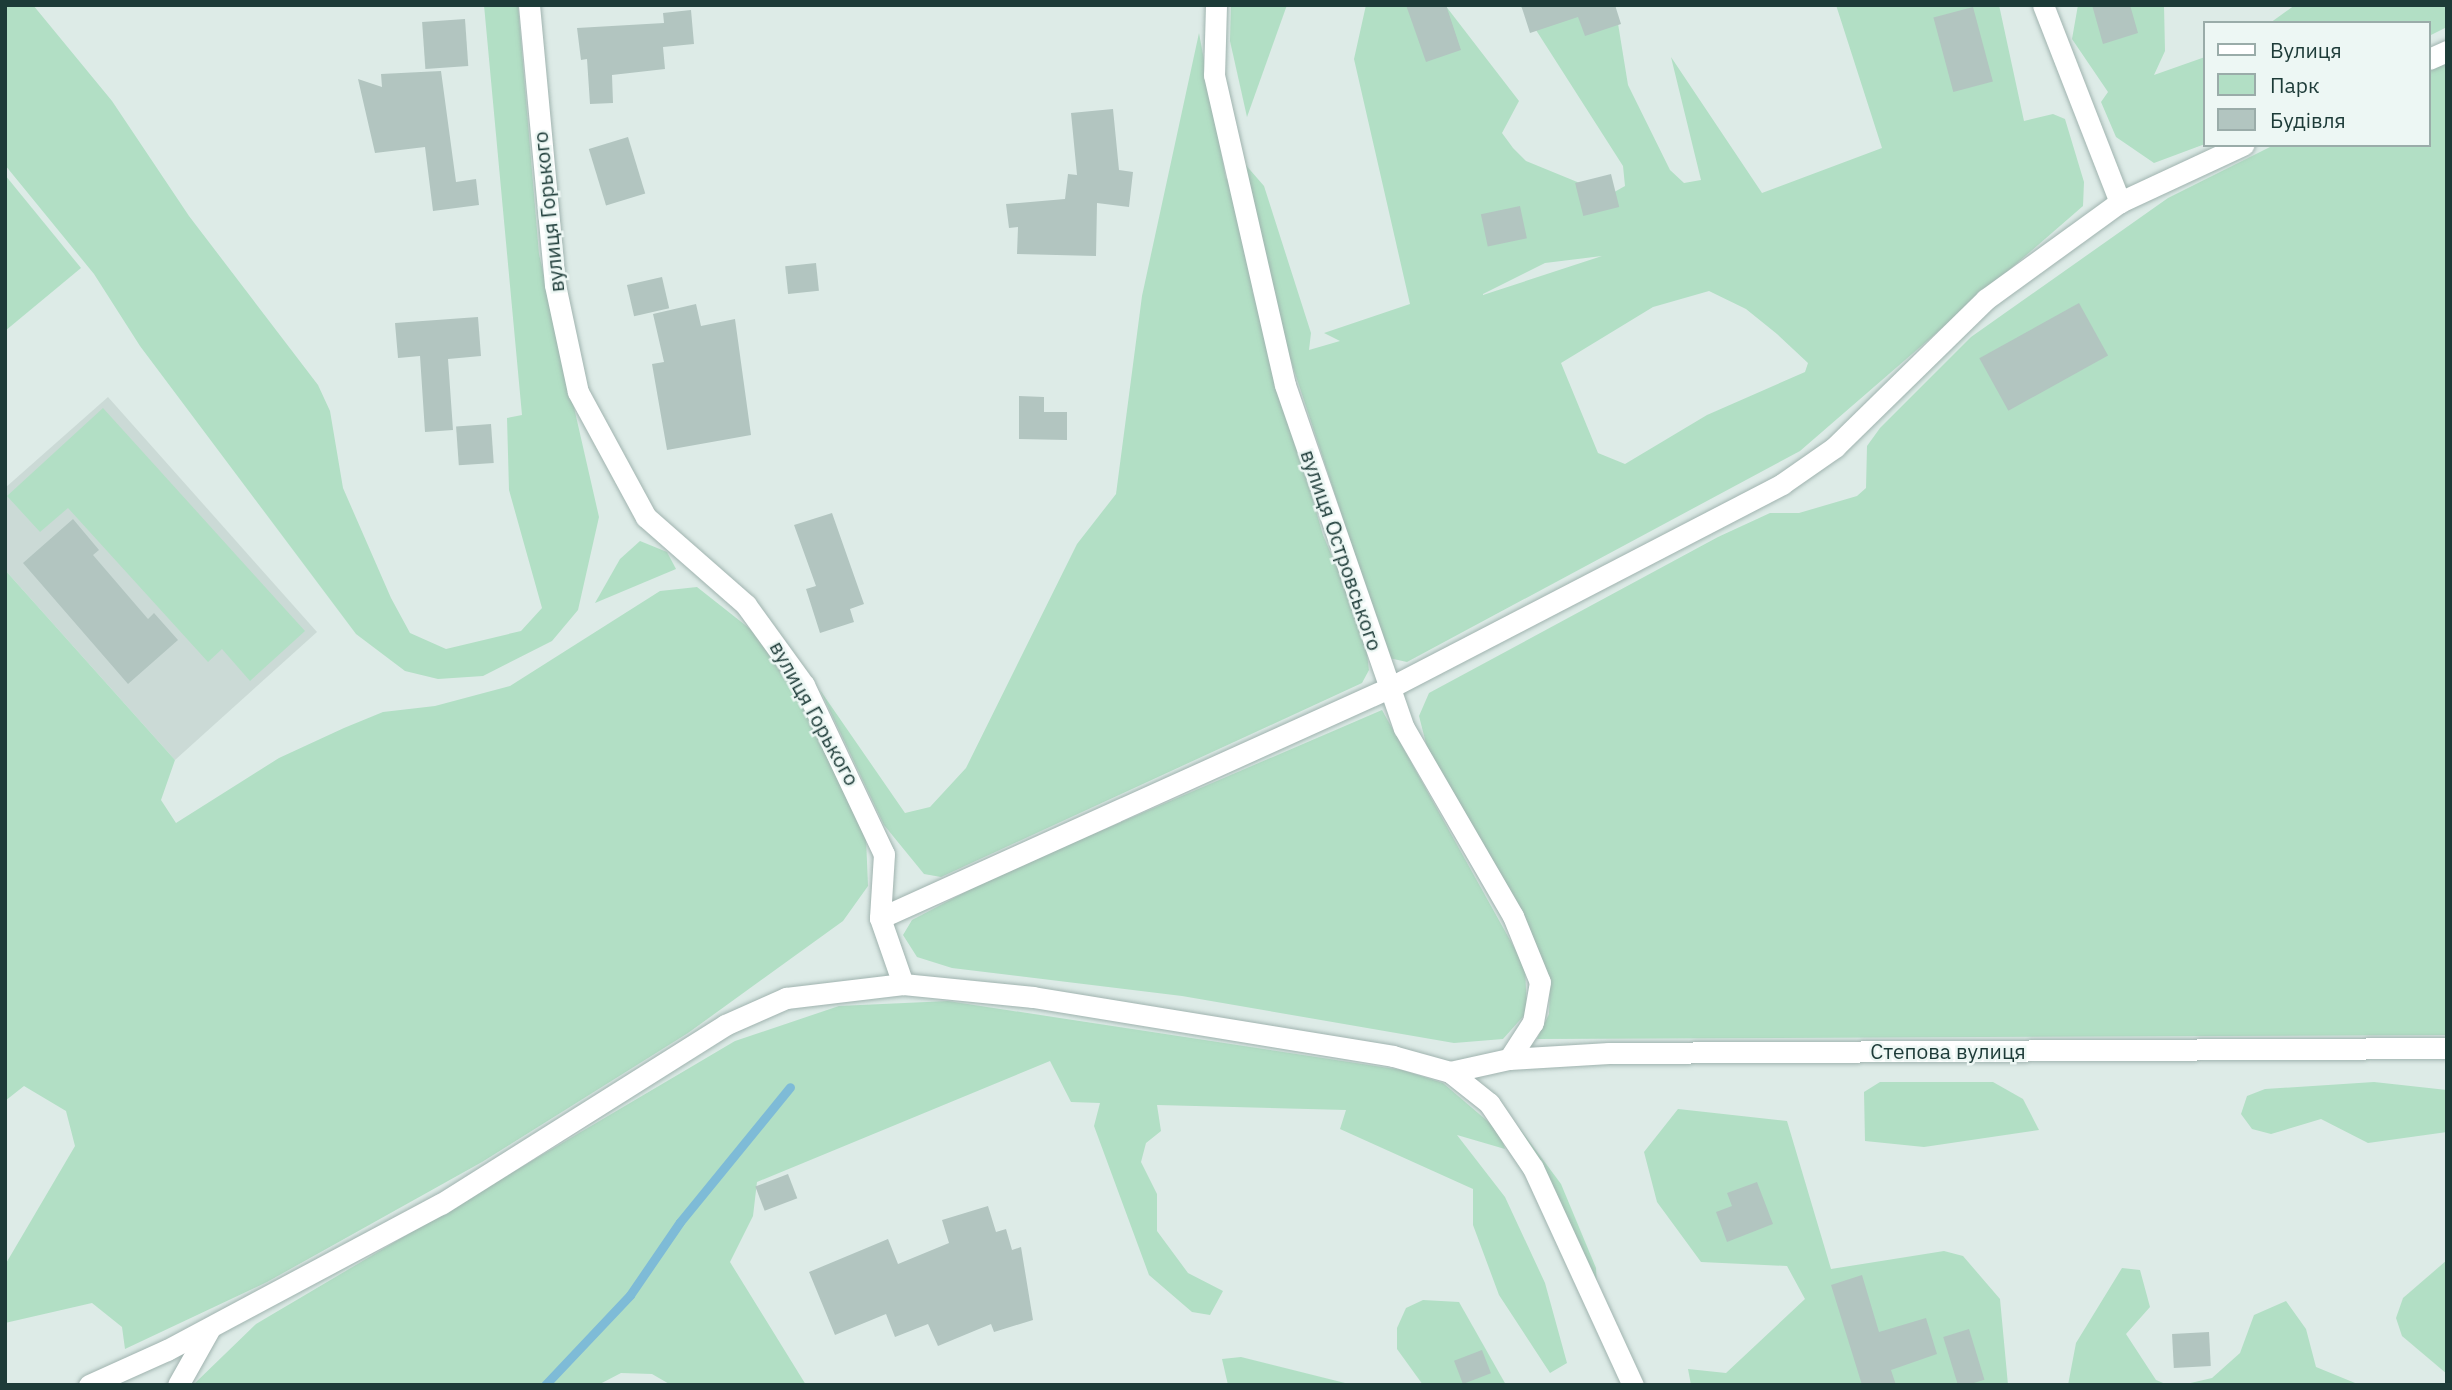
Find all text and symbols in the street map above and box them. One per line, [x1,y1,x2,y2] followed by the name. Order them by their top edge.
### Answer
[2204,21,2431,147] legend
[2270,36,2342,64] text: Вулиця
[2270,71,2320,99] text: Парк
[2270,106,2346,134] text: Будівля
[527,130,569,294] street label: вулиця Горького
[1296,446,1388,654] street label: вулиця Островського
[765,636,865,790] street label: вулиця Горького
[1870,1038,2026,1064] street label: Степова вулиця

